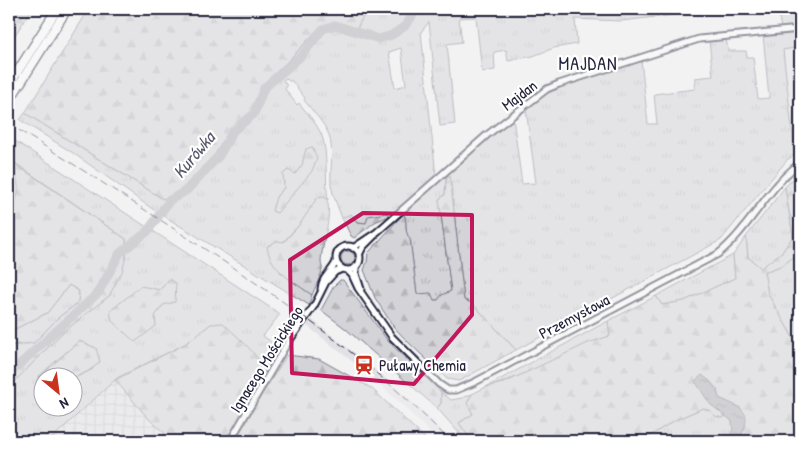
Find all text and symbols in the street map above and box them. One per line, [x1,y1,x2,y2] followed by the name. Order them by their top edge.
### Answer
[558,51,618,76] district label: MAJDAN
[497,74,541,116] street label: Majdan
[167,125,222,183] water label: Kurówka
[535,288,613,344] street label: Przemysłowa
[224,301,308,417] street label: Ignacego Mościckiego
[353,354,375,376] station icon: Puławy Chemia
[379,354,466,376] place label: Puławy Chemia
[32,368,82,418] north arrow
[56,394,72,414] text: N

